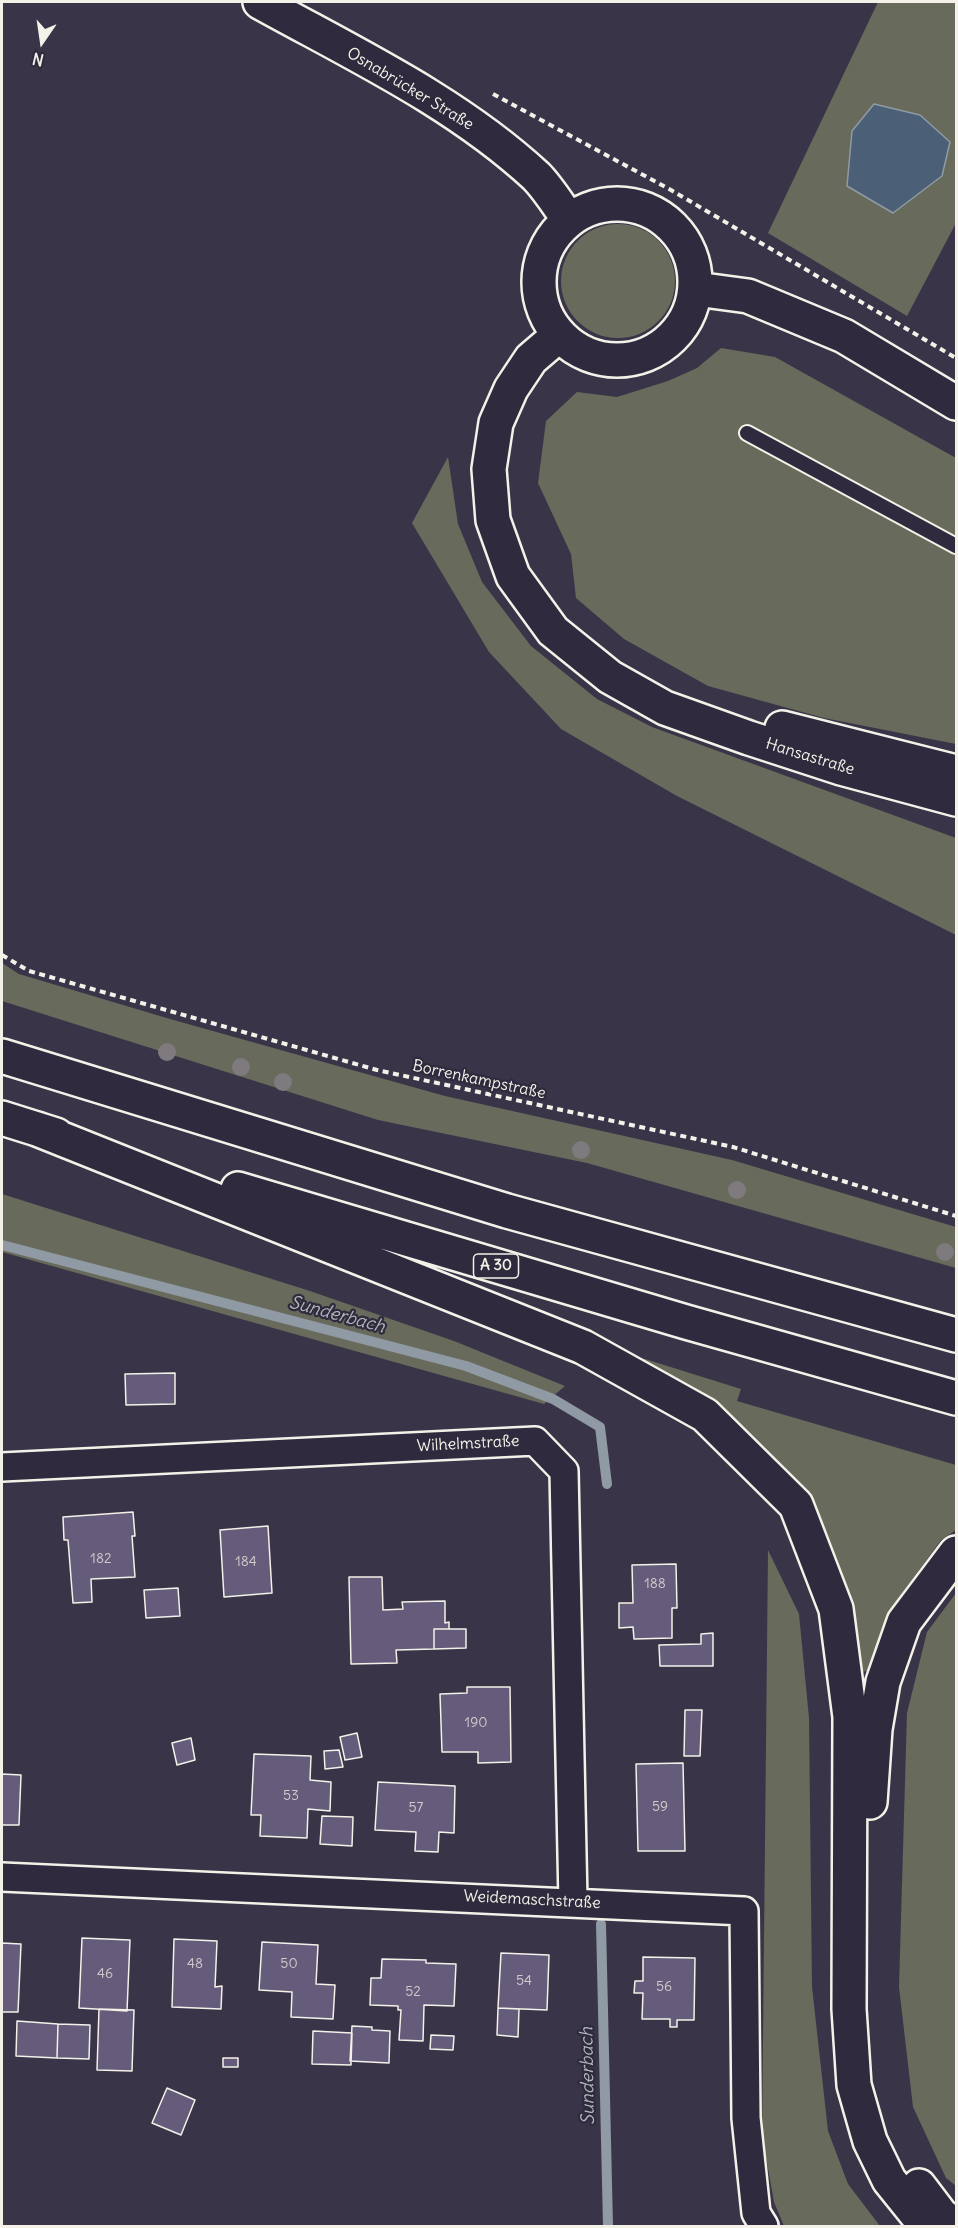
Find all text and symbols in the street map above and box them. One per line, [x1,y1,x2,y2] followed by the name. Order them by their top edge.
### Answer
[12,12,72,72] north arrow
[343,44,477,134] street label: Osnabrücker Straße
[30,49,46,71] text: N
[763,734,857,780] street label: Hansastraße
[411,1056,547,1104] street label: Borrenkampstraße
[474,1254,518,1278] road number: A 30
[287,1292,387,1338] water label: Sunderbach
[416,1432,520,1456] street label: Wilhelmstraße
[90,1551,112,1567] house number: 182
[235,1554,257,1570] house number: 184
[644,1576,666,1592] house number: 188
[465,1715,487,1731] house number: 190
[283,1788,299,1804] house number: 53
[652,1799,668,1815] house number: 59
[409,1800,423,1816] house number: 57
[463,1887,601,1913] street label: Weidemaschstraße
[187,1956,203,1972] house number: 48
[280,1956,298,1972] house number: 50
[97,1966,113,1982] house number: 46
[516,1973,532,1989] house number: 54
[656,1979,672,1995] house number: 56
[405,1984,421,2000] house number: 52
[576,2027,600,2125] water label: Sunderbach

